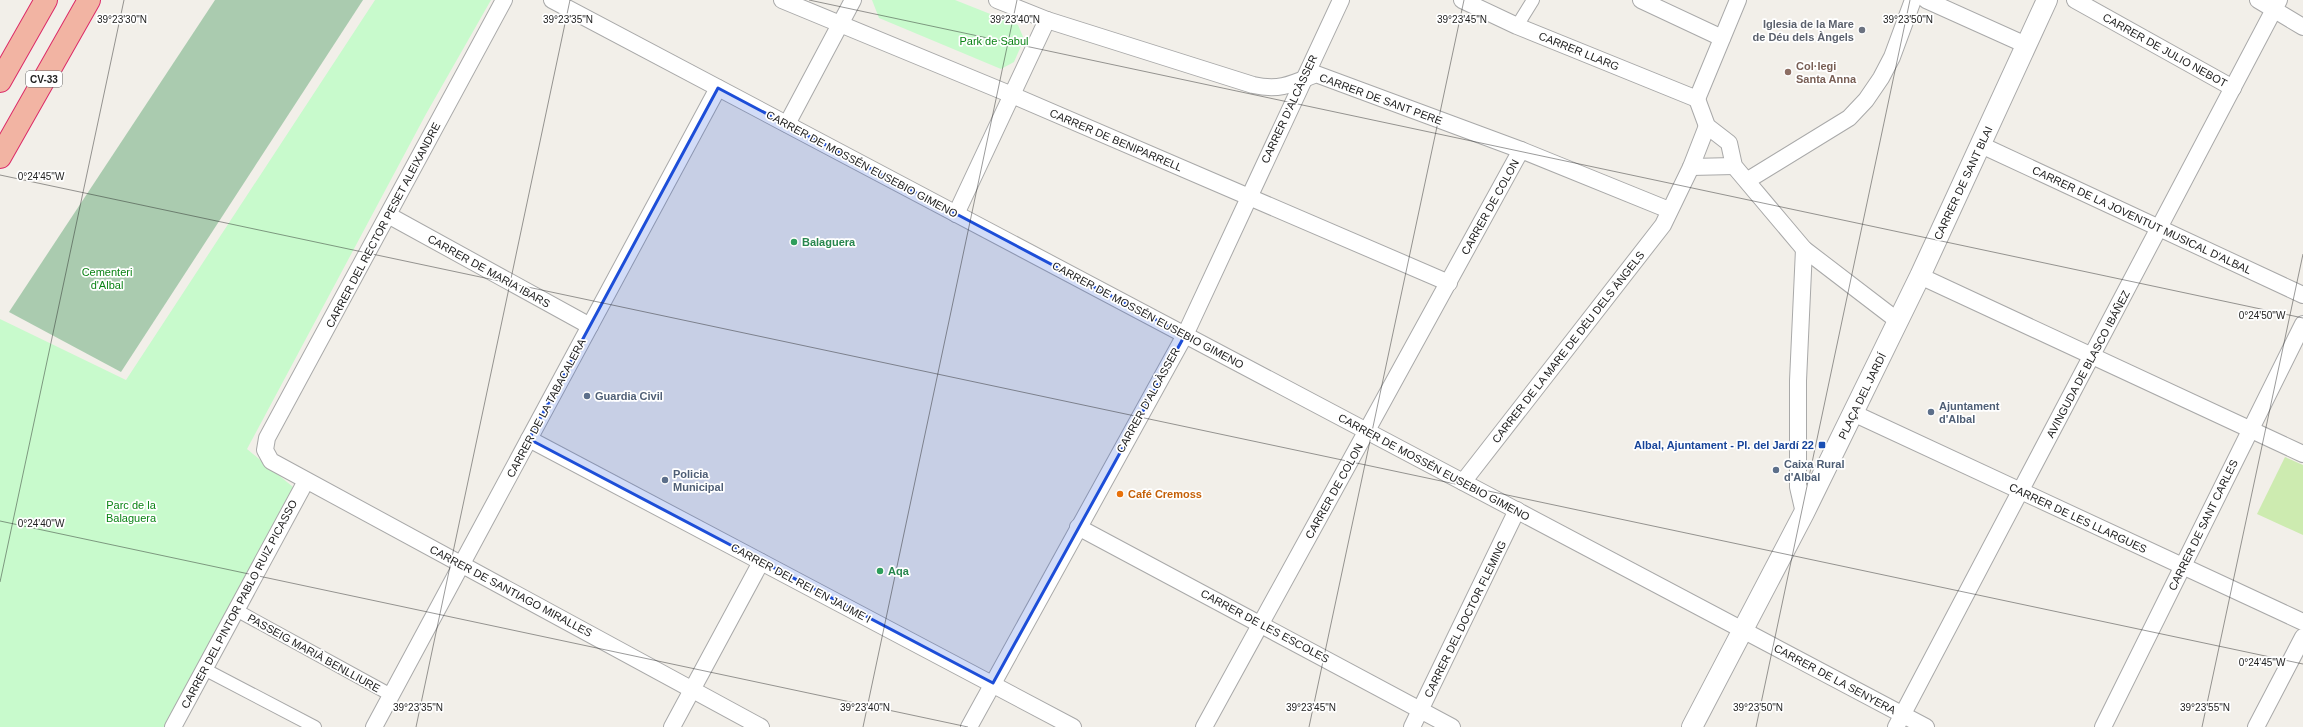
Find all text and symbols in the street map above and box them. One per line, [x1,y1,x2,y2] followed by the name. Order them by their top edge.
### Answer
[2101,11,2229,89] street label: CARRER DE JULIO NEBOT
[97,14,147,25] text: 39°23'30"N
[543,14,593,25] text: 39°23'35"N
[990,14,1040,25] text: 39°23'40"N
[1437,14,1487,25] text: 39°23'45"N
[1883,14,1933,25] text: 39°23'50"N
[1753,18,1854,43] place label: Iglesia de la Mare de Déu dels Àngels
[1857,25,1867,35] marker: Iglesia de la Mare de Déu dels Àngels
[1537,29,1621,73] street label: CARRER LLARG
[959,35,1029,47] park label: Park de Sabul
[1259,53,1319,165] street label: CARRER D'ALCÀSSER
[1796,60,1857,85] place label: Col·legi Santa Anna
[1783,67,1793,77] marker: Col·legi Santa Anna
[26,71,62,87] road number: CV-33
[1318,71,1444,127] street label: CARRER DE SANT PERE
[1048,107,1184,173] street label: CARRER DE BENIPARRELL
[764,108,960,220] street label: CARRER DE MOSSÉN EUSEBIO GIMENO
[324,120,442,330] street label: CARRER DEL RECTOR PESET ALEIXANDRE
[1931,124,1995,242] street label: CARRER DE SANT BLAI
[1459,157,1521,257] street label: CARRER DE COLON
[2030,164,2254,276] street label: CARRER DE LA JOVENTUT MUSICAL D'ALBAL
[18,171,65,182] text: 0°24'45"W
[426,232,552,310] street label: CARRER DE MARIA IBARS
[802,236,856,248] place label: Balaguera
[789,237,799,247] marker: Balaguera
[1490,249,1646,445] street label: CARRER DE LA MARE DE DÉU DELS ÀNGELS
[1050,259,1246,371] street label: CARRER DE MOSSÉN EUSEBIO GIMENO
[82,266,132,291] park label: Cementeri d'Albal
[2044,288,2132,440] street label: AVINGUDA DE BLASCO IBÁÑEZ
[2239,310,2286,321] text: 0°24'50"W
[504,336,588,479] street label: CARRER DE LA TABACALERA
[1114,345,1182,455] street label: CARRER D'ALCÀSSER
[1836,350,1888,441] street label: PLAÇA DEL JARDÍ
[595,390,663,402] place label: Guardia Civil
[582,391,592,401] marker: Guardia Civil
[1939,400,2000,425] place label: Ajuntament d'Albal
[1926,407,1936,417] marker: Ajuntament d'Albal
[1336,411,1532,523] street label: CARRER DE MOSSÉN EUSEBIO GIMENO
[1634,439,1814,451] place label: Albal, Ajuntament - Pl. del Jardí 22
[1817,440,1827,450] marker: Albal, Ajuntament - Pl. del Jardí 22
[1303,441,1365,541] street label: CARRER DE COLON
[1784,458,1845,483] place label: Caixa Rural d'Albal
[2166,458,2240,592] street label: CARRER DE SANT CARLES
[1771,465,1781,475] marker: Caixa Rural d'Albal
[673,468,724,493] place label: Policia Municipal
[660,475,670,485] marker: Policia Municipal
[2007,481,2149,555] street label: CARRER DE LES LLARGUES
[1128,488,1202,500] place label: Café Cremoss
[1115,489,1125,499] marker: Café Cremoss
[179,497,300,710] street label: CARRER DEL PINTOR PABLO RUIZ PICASSO
[106,499,157,524] park label: Parc de la Balaguera
[18,518,65,529] text: 0°24'40"W
[1422,539,1508,699] street label: CARRER DEL DOCTOR FLEMING
[729,541,873,625] street label: CARRER DEL REI EN JAUME I
[428,543,594,639] street label: CARRER DE SANTIAGO MIRALLES
[888,565,910,577] place label: Aqa
[875,566,885,576] marker: Aqa
[1199,587,1331,665] street label: CARRER DE LES ESCOLES
[246,611,382,695] street label: PASSEIG MARIÀ BENLLIURE
[1772,642,1899,717] street label: CARRER DE LA SENYERA
[2239,657,2286,668] text: 0°24'45"W
[393,702,443,713] text: 39°23'35"N
[840,702,890,713] text: 39°23'40"N
[1286,702,1336,713] text: 39°23'45"N
[1733,702,1783,713] text: 39°23'50"N
[2180,702,2230,713] text: 39°23'55"N

